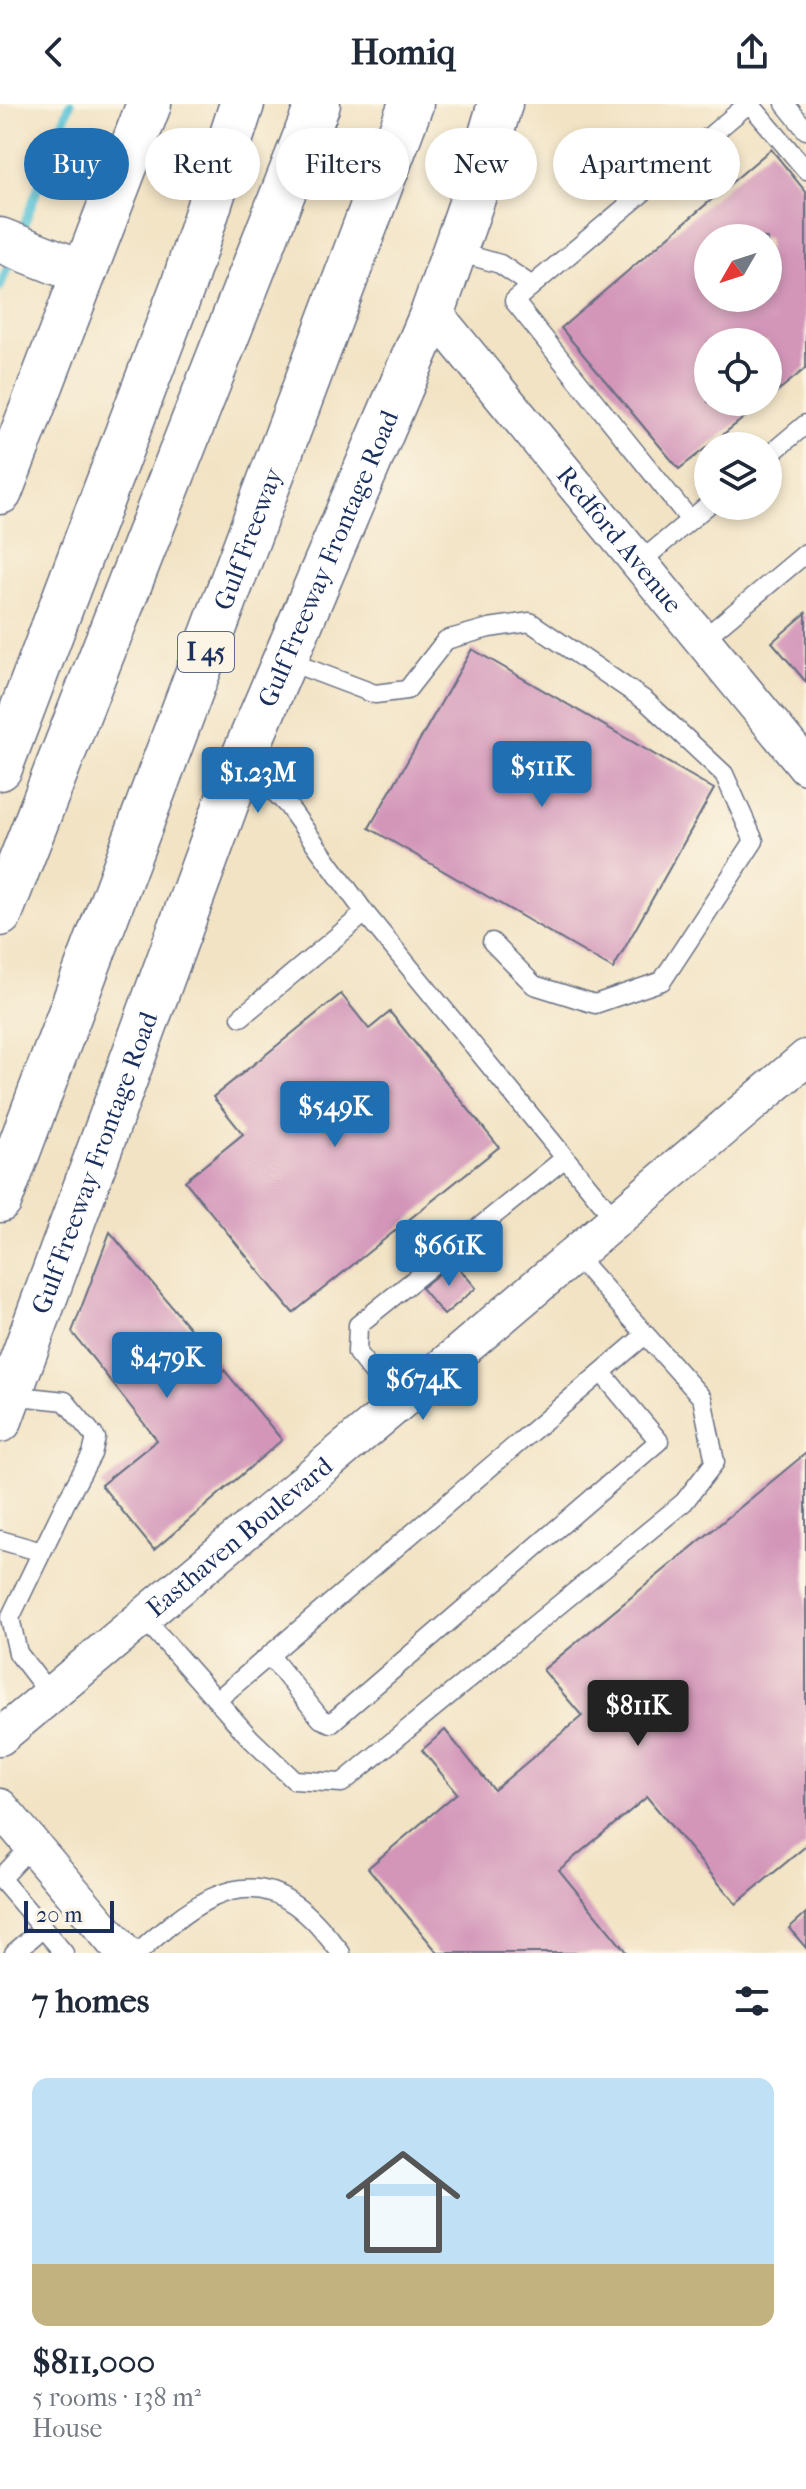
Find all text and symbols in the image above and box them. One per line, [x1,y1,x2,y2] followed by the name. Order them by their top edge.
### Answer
[32,30,76,74] icon: back
[730,30,774,74] icon: share
[350,31,456,73] text: Homiq
[24,128,129,200] chip: Buy
[145,128,260,200] chip: Rent
[276,128,409,200] chip: Filters
[425,128,537,200] chip: New
[553,128,740,200] chip: Apartment
[694,224,782,312] north arrow
[694,224,782,520] map controls
[694,328,782,416] button: locate
[251,405,405,712] street label: Gulf Freeway Frontage Road
[694,432,782,520] button: layers
[550,459,689,619] street label: Redford Avenue
[207,462,289,614] street label: Gulf Freeway
[178,632,234,672] road number: I 45
[486,741,598,809] pin: $511K
[193,747,323,815] pin: $1.23M
[510,751,574,782] text: $511K
[220,757,296,788] text: $1.23M
[25,1007,164,1318] street label: Gulf Freeway Frontage Road
[279,1081,391,1149] pin: $549K
[298,1091,372,1122] text: $549K
[393,1220,505,1288] pin: $661K
[414,1230,484,1261] text: $661K
[111,1332,223,1400] pin: $479K
[130,1342,204,1373] text: $479K
[367,1354,479,1422] pin: $674K
[386,1364,460,1395] text: $674K
[140,1449,339,1623] street label: Easthaven Boulevard
[582,1680,694,1748] pin: $811K
[606,1690,670,1721] text: $811K
[24,1897,114,1933] scale bar
[36,1902,82,1928] text: 20 m
[730,1979,774,2023] icon: filters
[32,1981,149,2021] text: 7 homes
[331,2130,475,2274] icon: home
[32,2342,155,2382] text: $811,000
[32,2382,201,2413] text: 5 rooms · 138 m²
[32,2413,102,2444] text: House

